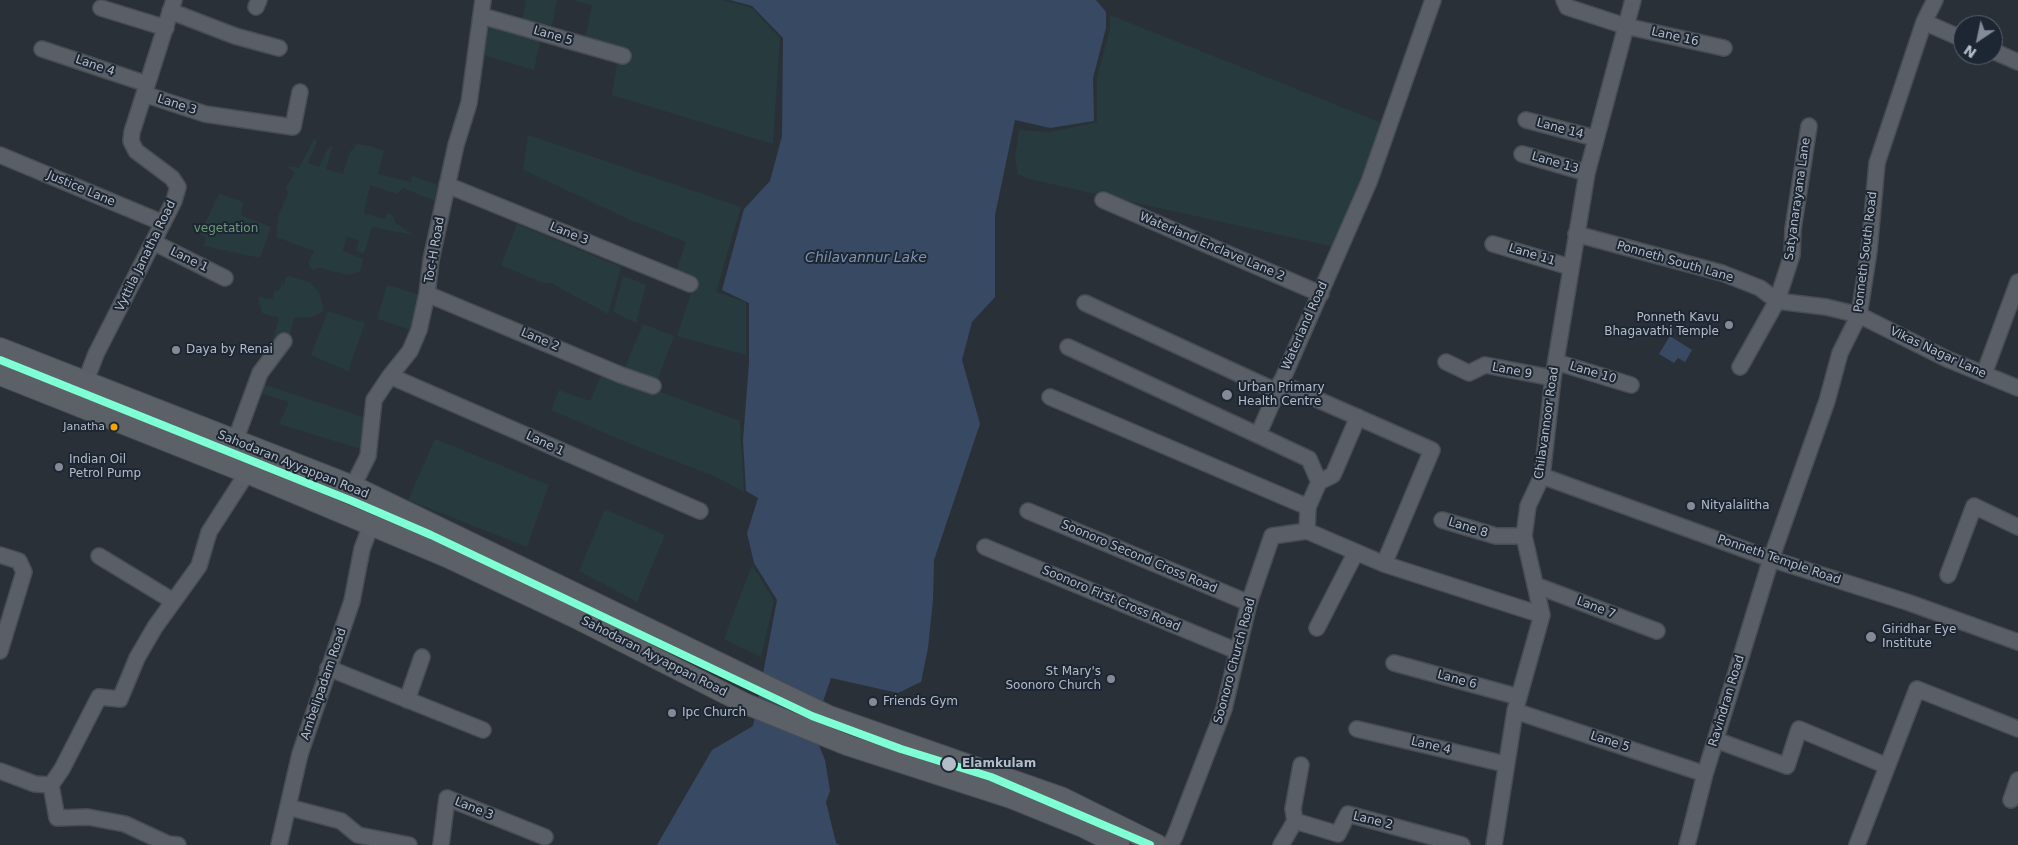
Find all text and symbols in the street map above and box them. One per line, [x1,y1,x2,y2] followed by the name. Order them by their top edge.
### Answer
[1953,15,2003,65] north arrow
[532,24,574,48] street label: Lane 5
[1650,25,1700,49] street label: Lane 16
[1961,42,1980,62] text: N
[74,53,116,79] street label: Lane 4
[156,92,198,118] street label: Lane 3
[1535,116,1585,142] street label: Lane 14
[1782,137,1814,261] street label: Satyanarayana Lane
[1530,149,1580,177] street label: Lane 13
[45,168,117,210] street label: Justice Lane
[1851,191,1881,313] street label: Ponneth South Road
[113,198,179,314] street label: Vyttila Janatha Road
[1137,210,1287,284] street label: Waterland Enclave Lane 2
[422,216,448,284] street label: Toc-H Road
[548,220,590,248] street label: Lane 3
[194,222,258,236] park label: vegetation
[1615,238,1735,286] street label: Ponneth South Lane
[1507,241,1557,269] street label: Lane 11
[168,245,210,275] street label: Lane 1
[805,250,927,266] water label: Chilavannur Lake
[1279,280,1331,372] street label: Waterland Road
[1604,311,1719,339] place label: Ponneth Kavu Bhagavathi Temple
[1723,319,1735,331] marker: Ponneth Kavu Bhagavathi Temple
[1888,324,1988,382] street label: Vikas Nagar Lane
[519,325,561,355] street label: Lane 2
[186,343,273,357] place label: Daya by Renai
[170,344,182,356] marker: Daya by Renai
[1568,359,1618,387] street label: Lane 10
[1491,360,1533,382] street label: Lane 9
[1532,366,1562,480] street label: Chilavannoor Road
[1238,381,1324,409] place label: Urban Primary Health Centre
[1220,388,1234,402] marker: Urban Primary Health Centre
[63,420,105,434] place label: Janatha
[109,422,119,432] marker: Janatha
[215,428,371,502] street label: Sahodaran Ayyappan Road
[524,429,566,459] street label: Lane 1
[69,453,141,481] place label: Indian Oil Petrol Pump
[53,461,65,473] marker: Indian Oil Petrol Pump
[1701,499,1769,513] place label: Nityalalitha
[1685,500,1697,512] marker: Nityalalitha
[1447,515,1489,541] street label: Lane 8
[1059,518,1219,596] street label: Soonoro Second Cross Road
[1715,532,1843,588] street label: Ponneth Temple Road
[1040,563,1182,635] street label: Soonoro First Cross Road
[1575,594,1617,622] street label: Lane 7
[1211,597,1259,725] street label: Soonoro Church Road
[579,614,729,700] street label: Sahodaran Ayyappan Road
[1882,623,1956,651] place label: Giridhar Eye Institute
[298,626,350,742] street label: Ambelipadam Road
[1864,630,1878,644] marker: Giridhar Eye Institute
[1706,654,1748,748] street label: Ravindran Road
[1005,665,1101,693] place label: St Mary's Soonoro Church
[1436,668,1478,692] street label: Lane 6
[1105,673,1117,685] marker: St Mary's Soonoro Church
[883,695,958,709] place label: Friends Gym
[867,696,879,708] marker: Friends Gym
[682,706,746,720] place label: Ipc Church
[666,707,678,719] marker: Ipc Church
[1589,729,1631,755] street label: Lane 5
[1410,734,1452,758] street label: Lane 4
[940,755,958,773] marker: Elamkulam
[962,757,1036,771] place label: Elamkulam
[453,795,495,823] street label: Lane 3
[1352,809,1394,833] street label: Lane 2

